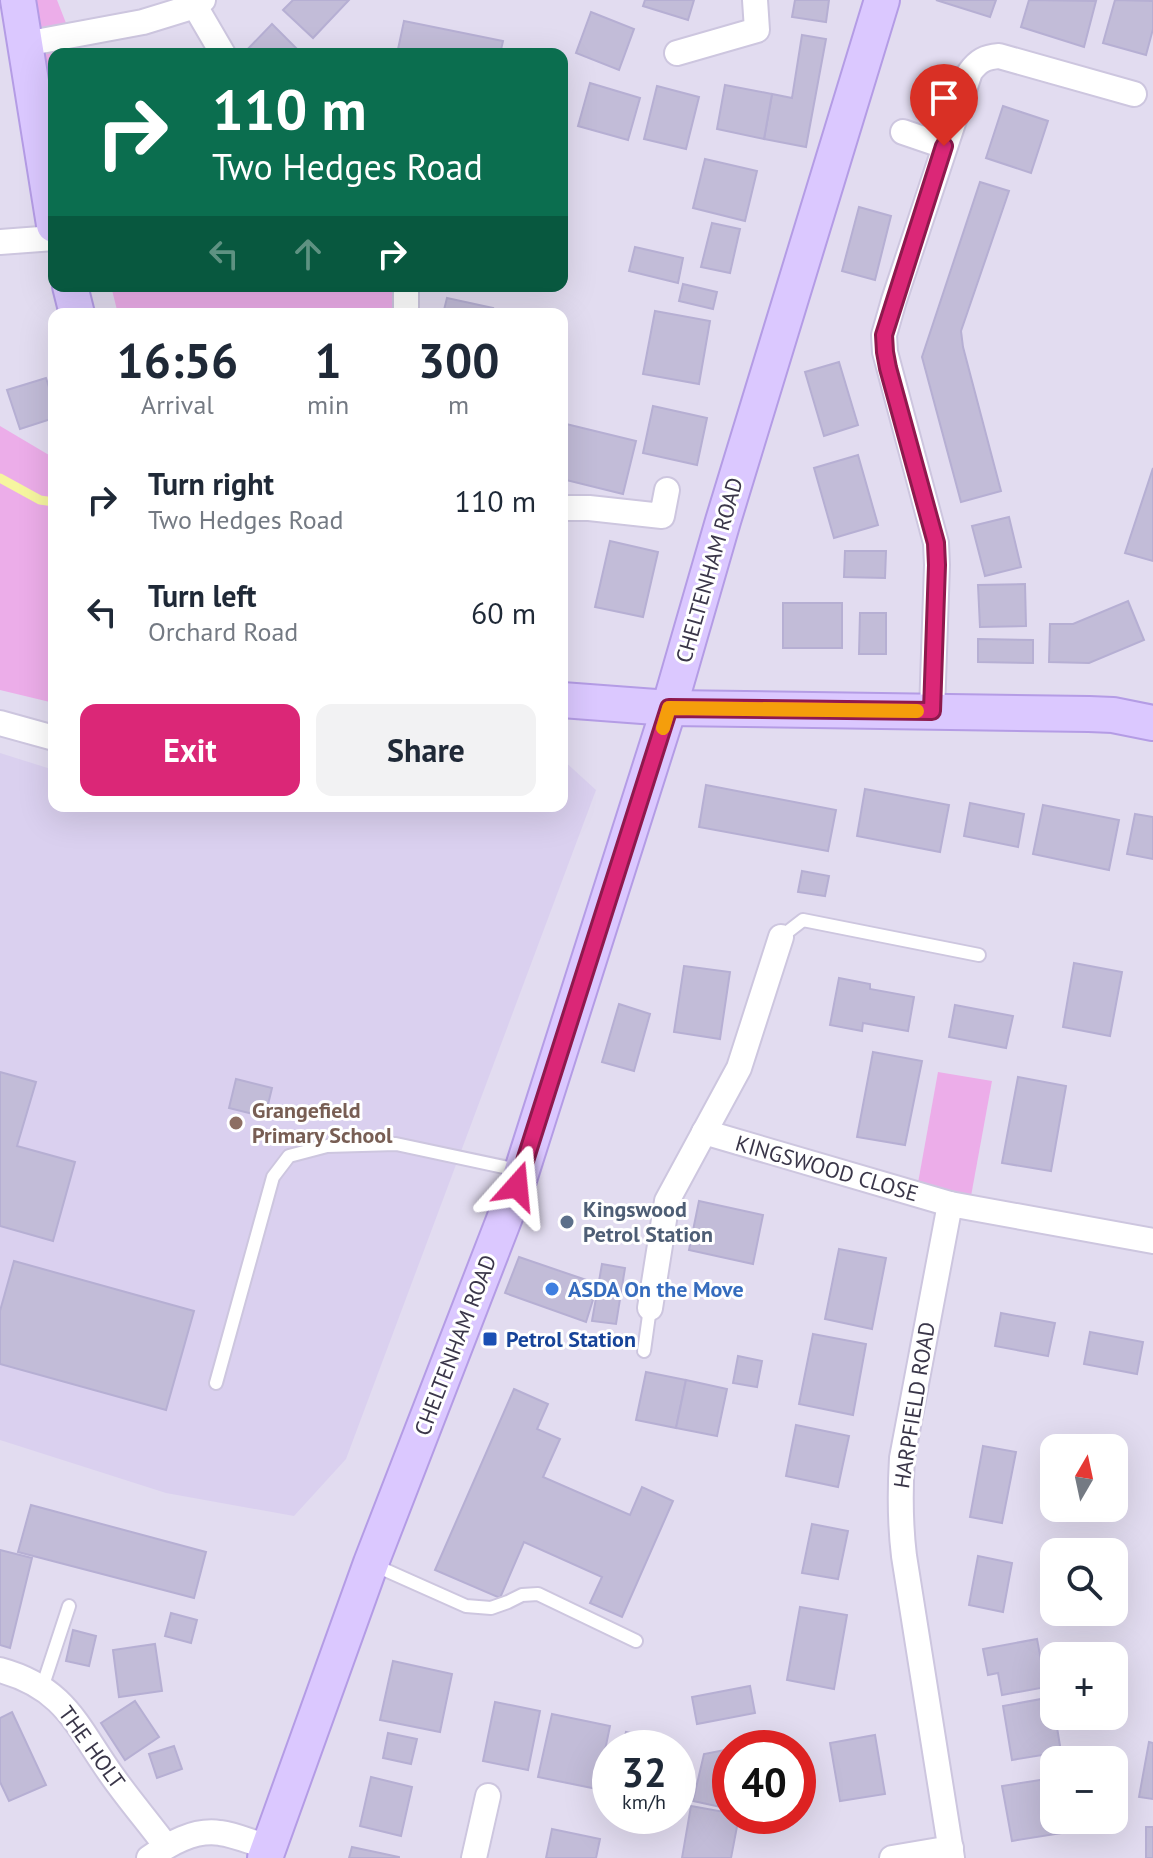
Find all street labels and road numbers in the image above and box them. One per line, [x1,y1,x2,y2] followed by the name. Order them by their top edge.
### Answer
[669,474,749,666] street label: CHELTENHAM ROAD
[732,1129,922,1207] street label: KINGSWOOD CLOSE
[408,1251,502,1439] street label: CHELTENHAM ROAD
[887,1320,941,1490] street label: HARPFIELD ROAD
[53,1700,131,1794] street label: THE HOLT

